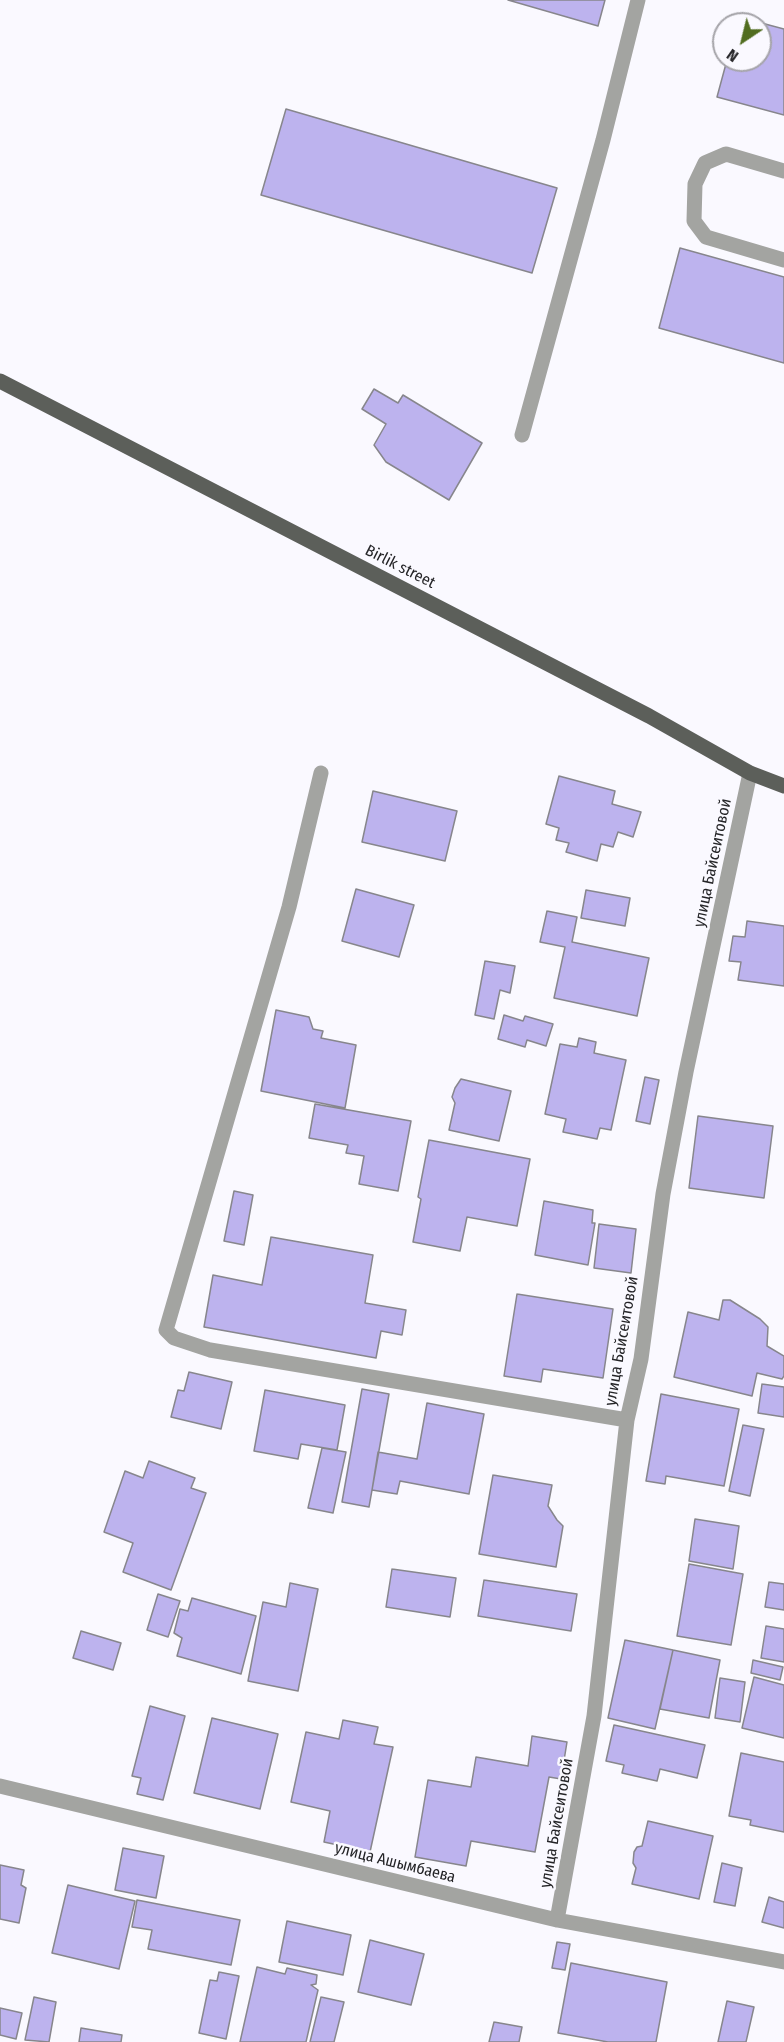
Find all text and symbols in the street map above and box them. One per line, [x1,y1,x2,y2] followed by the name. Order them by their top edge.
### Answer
[712,12,772,72] north arrow
[723,45,742,66] text: N
[362,541,438,593] street label: Birlik street
[690,797,736,929] street label: улица Байсеитовой
[601,1275,643,1407] street label: улица Байсеитовой
[536,1757,578,1889] street label: улица Байсеитовой
[333,1839,457,1887] street label: улица Ашымбаева

